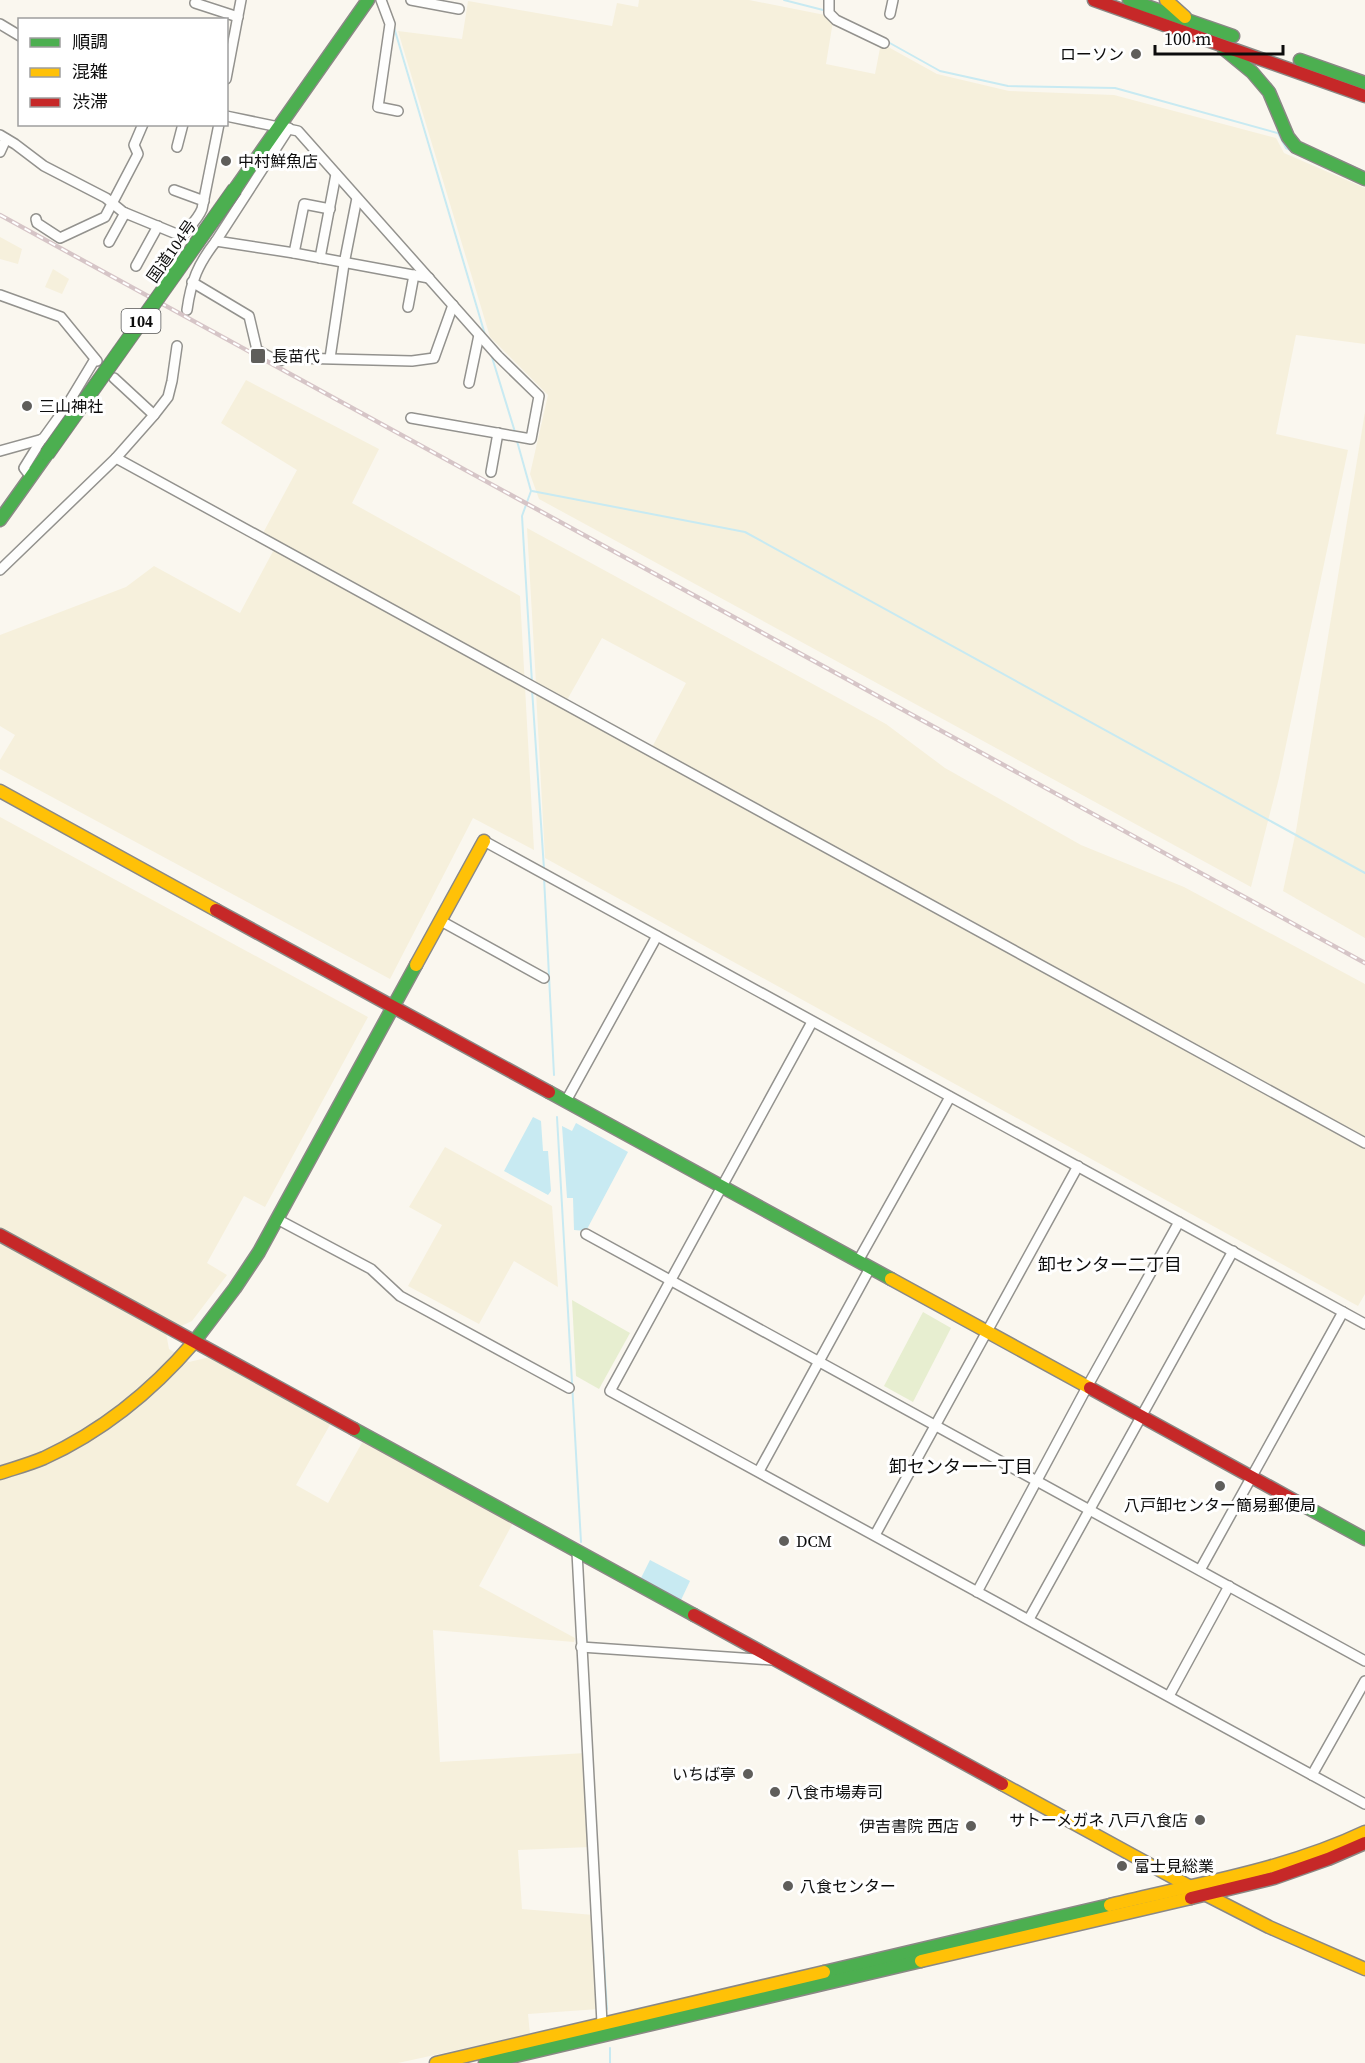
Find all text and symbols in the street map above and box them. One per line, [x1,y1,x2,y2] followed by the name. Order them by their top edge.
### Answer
[18,18,228,126] legend
[1155,18,1282,56] scale bar
[1164,26,1211,51] text: 100 m
[72,29,108,54] text: 順調
[1060,43,1124,65] place label: ローソン
[1129,47,1143,61] marker: ローソン
[72,59,108,84] text: 混雑
[72,89,108,114] text: 渋滞
[238,150,318,172] place label: 中村鮮魚店
[219,154,233,168] marker: 中村鮮魚店
[141,215,201,287] street label: 国道104号
[122,309,160,333] road number: 104
[272,345,320,367] place label: 長苗代
[249,347,267,365] marker: 長苗代
[39,395,103,417] place label: 三山神社
[20,399,34,413] marker: 三山神社
[1038,1252,1182,1277] district label: 卸センター二丁目
[889,1454,1033,1479] district label: 卸センター一丁目
[1213,1479,1227,1493] marker: 八戸卸センター簡易郵便局
[1124,1494,1316,1516] place label: 八戸卸センター簡易郵便局
[796,1530,832,1552] place label: DCM
[777,1534,791,1548] marker: DCM
[672,1763,736,1785] place label: いちば亭
[741,1767,755,1781] marker: いちば亭
[787,1781,883,1803] place label: 八食市場寿司
[768,1785,782,1799] marker: 八食市場寿司
[1009,1809,1188,1831] place label: サトーメガネ 八戸八食店
[1193,1813,1207,1827] marker: サトーメガネ 八戸八食店
[859,1815,959,1837] place label: 伊吉書院 西店
[964,1819,978,1833] marker: 伊吉書院 西店
[1134,1855,1214,1877] place label: 富士見総業
[1115,1859,1129,1873] marker: 富士見総業
[800,1875,896,1897] place label: 八食センター
[781,1879,795,1893] marker: 八食センター

